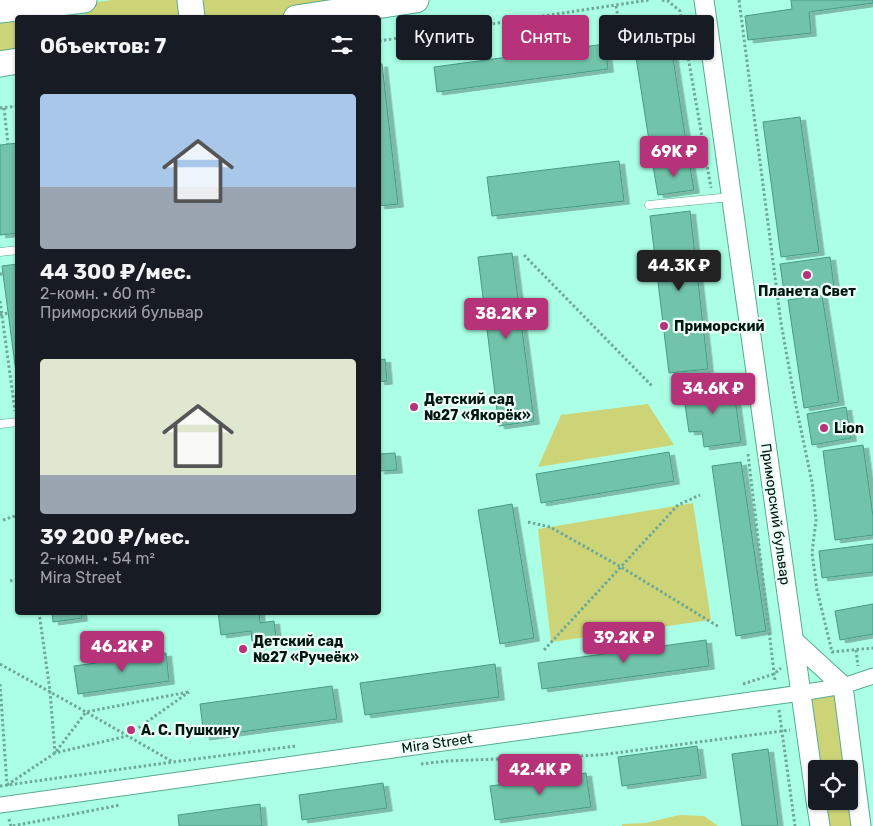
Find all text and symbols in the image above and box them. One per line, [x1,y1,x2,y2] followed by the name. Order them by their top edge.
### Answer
[396,15,492,60] chip: Купить
[502,15,589,60] chip: Снять
[599,15,714,60] chip: Фильтры
[328,31,356,59] icon: filters
[40,33,166,58] text: Объектов: 7
[153,126,243,216] icon: home
[639,136,709,178] pin: 69K ₽
[651,142,697,161] text: 69K ₽
[633,250,725,292] pin: 44.3K ₽
[648,256,710,275] text: 44.3K ₽
[40,259,192,284] text: 44 300 ₽/мес.
[801,269,813,281] marker: Планета Свет
[758,283,856,300] place label: Планета Свет
[40,284,155,303] text: 2-комн. · 60 m²
[460,298,552,340] pin: 38.2K ₽
[40,303,203,322] text: Приморский бульвар
[475,304,537,323] text: 38.2K ₽
[674,318,764,335] place label: Приморский
[658,320,670,332] marker: Приморский
[667,372,759,415] pin: 34.6K ₽
[682,379,744,398] text: 34.6K ₽
[153,391,243,481] icon: home
[424,391,531,424] place label: Детский сад №27 «Якорёк»
[408,401,420,413] marker: Детский сад №27 «Якорёк»
[834,420,864,437] place label: Lion
[818,422,830,434] marker: Lion
[757,442,794,586] street label: Приморский бульвар
[40,524,190,549] text: 39 200 ₽/мес.
[40,549,155,568] text: 2-комн. · 54 m²
[40,568,122,587] text: Mira Street
[578,622,670,664] pin: 39.2K ₽
[594,628,654,647] text: 39.2K ₽
[76,630,168,673] pin: 46.2K ₽
[253,633,359,666] place label: Детский сад №27 «Ручеёк»
[91,637,153,656] text: 46.2K ₽
[237,643,249,655] marker: Детский сад №27 «Ручеёк»
[141,722,240,739] place label: А. С. Пушкину
[125,724,137,736] marker: А. С. Пушкину
[401,730,474,757] street label: Mira Street
[494,754,586,796] pin: 42.4K ₽
[509,760,571,779] text: 42.4K ₽
[808,760,858,810] map controls
[808,760,858,810] button: locate

